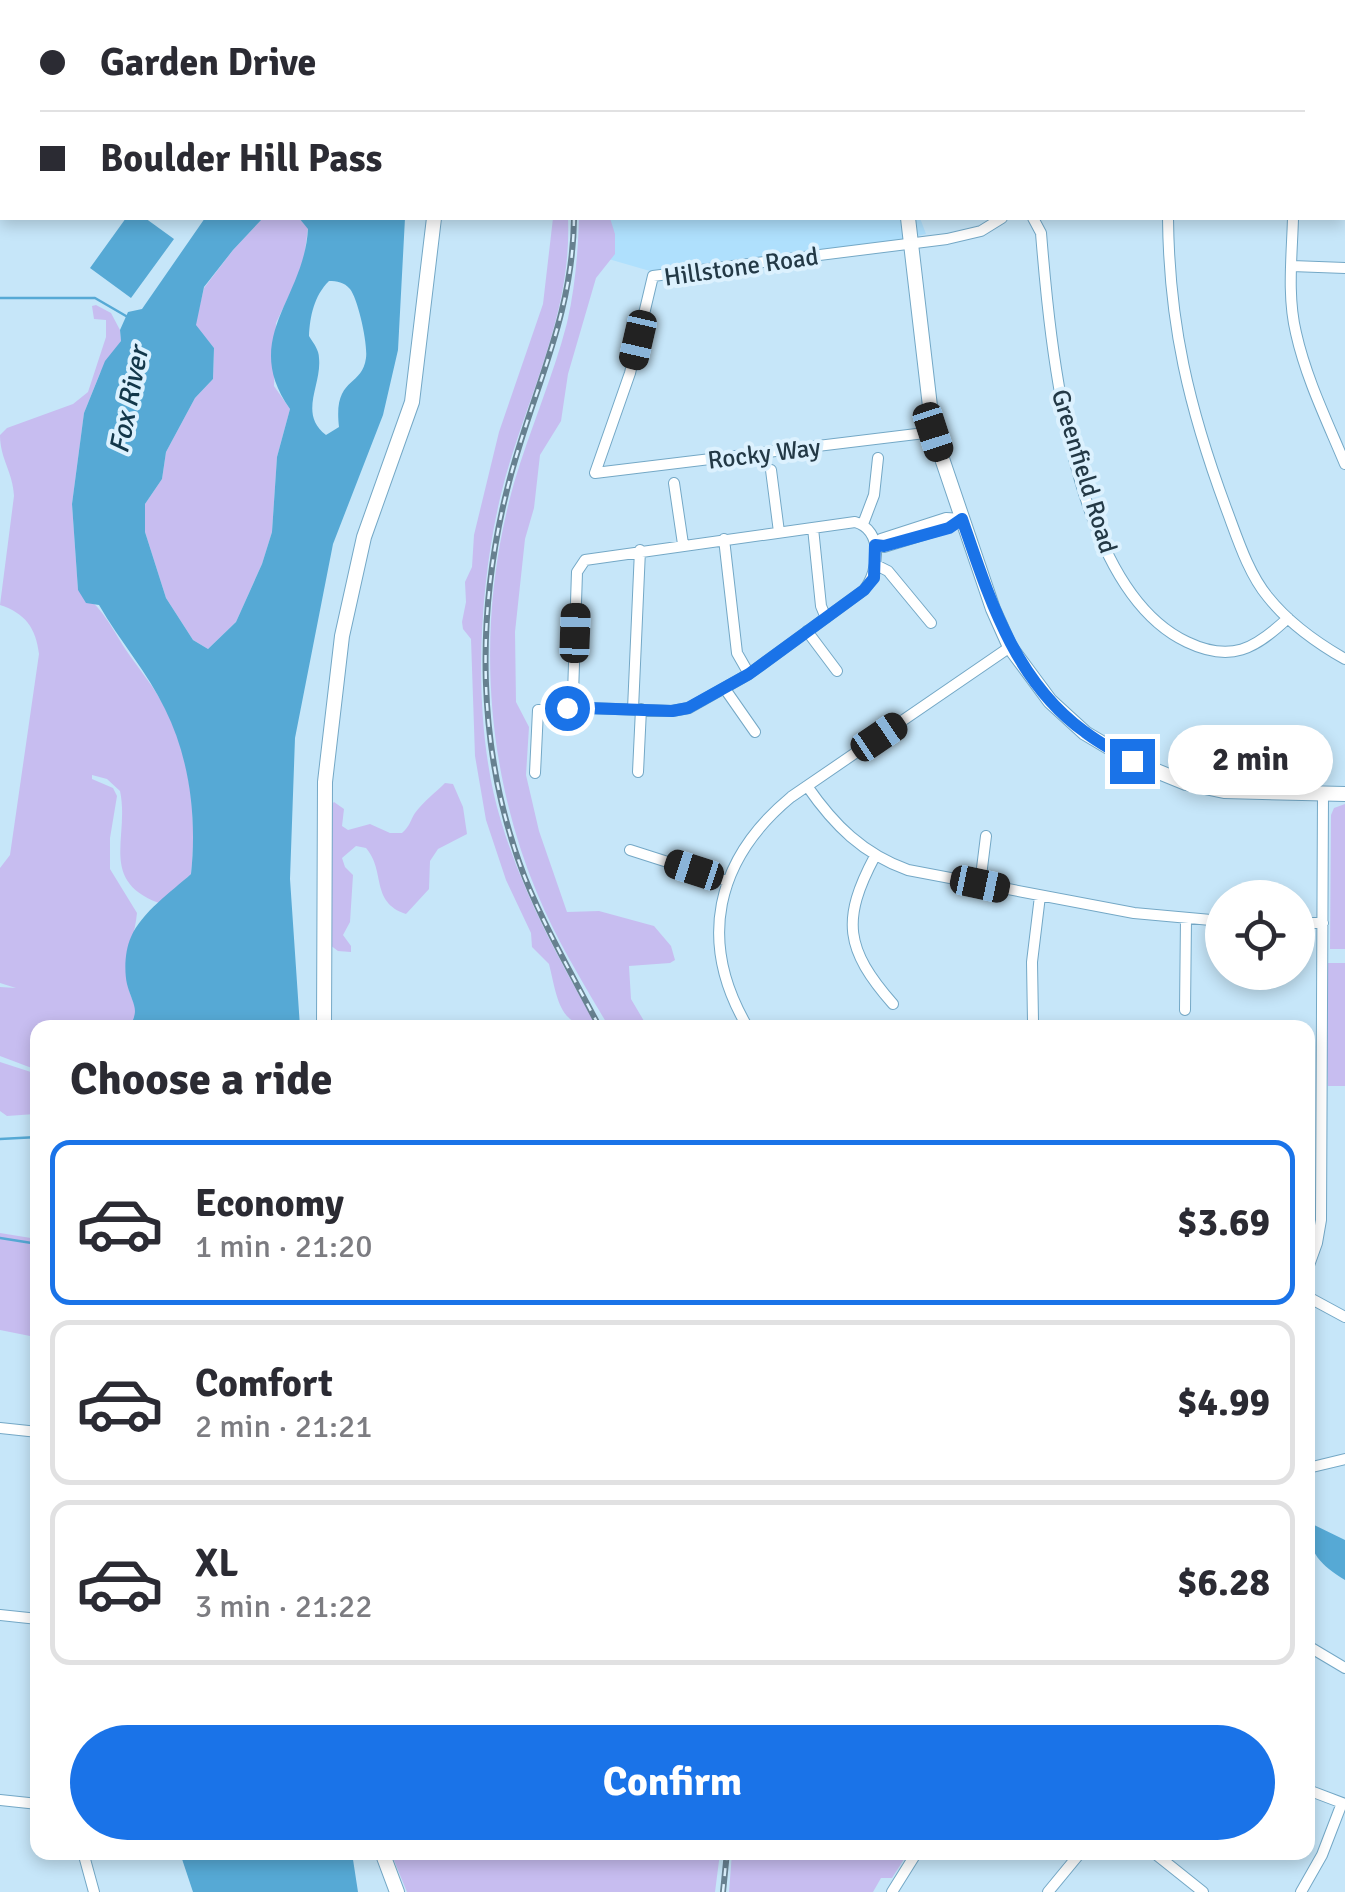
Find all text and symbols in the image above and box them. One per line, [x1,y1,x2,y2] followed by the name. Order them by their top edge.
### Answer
[100,39,317,86] text: Garden Drive
[100,135,382,182] text: Boulder Hill Pass
[662,240,820,293] street label: Hillstone Road
[617,307,659,373] car
[102,340,157,456] water label: Fox River
[1045,385,1124,557] street label: Greenfield Road
[909,399,957,465] car
[706,431,823,476] street label: Rocky Way
[559,602,591,664] car
[545,686,590,731] route start
[846,708,912,766] car
[1167,726,1332,796] callout: 2 min
[1110,739,1155,784] route end
[1212,740,1289,779] text: 2 min
[661,846,727,894] car
[948,863,1012,905] car
[1205,880,1315,990] map controls
[1205,880,1315,990] button: locate
[70,1052,333,1107] text: Choose a ride
[75,1178,165,1268] icon: car
[195,1180,344,1227] text: Economy
[1177,1199,1270,1246] text: $3.69
[195,1227,373,1266] text: 1 min · 21:20
[75,1358,165,1448] icon: car
[195,1360,333,1407] text: Comfort
[1177,1379,1270,1426] text: $4.99
[195,1407,373,1446] text: 2 min · 21:21
[75,1538,165,1628] icon: car
[195,1540,238,1587] text: XL
[1177,1559,1270,1606] text: $6.28
[195,1587,373,1626] text: 3 min · 21:22
[70,1725,1275,1840] button: Confirm

